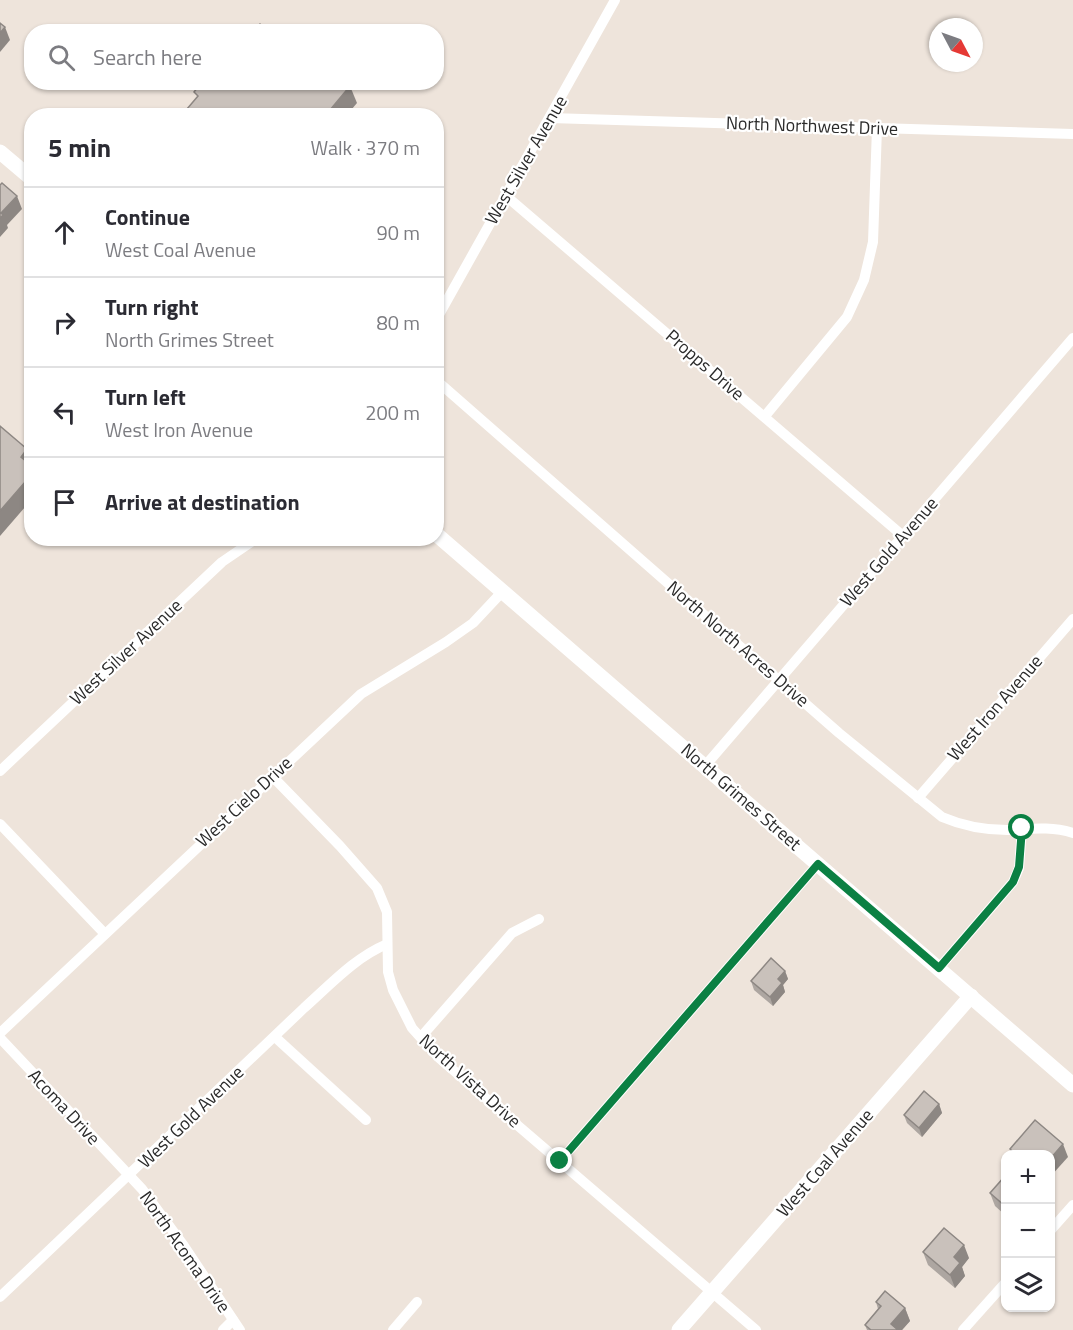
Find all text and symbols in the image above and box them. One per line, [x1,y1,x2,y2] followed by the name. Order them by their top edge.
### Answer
[929,18,983,72] north arrow
[24,24,444,90] search box
[93,40,202,74] text: Search here
[45,41,78,74] icon: search
[478,90,574,229] street label: West Silver Avenue
[726,109,899,142] street label: North Northwest Drive
[48,128,111,167] text: 5 min
[311,132,420,163] text: Walk · 370 m
[105,200,190,234] text: Continue
[48,216,81,249] icon: ahead
[376,217,420,248] text: 90 m
[105,234,256,265] text: West Coal Avenue
[105,290,199,324] text: Turn right
[48,306,81,339] icon: right
[376,307,420,338] text: 80 m
[660,323,751,407] street label: Propps Drive
[105,324,274,355] text: North Grimes Street
[105,380,186,414] text: Turn left
[48,396,81,429] icon: left
[365,397,420,428] text: 200 m
[105,414,253,445] text: West Iron Avenue
[105,485,300,519] text: Arrive at destination
[48,486,81,519] icon: arrive
[833,491,944,613] street label: West Gold Avenue
[661,574,815,713] street label: North North Acres Drive
[63,592,188,711] street label: West Silver Avenue
[941,649,1049,767] street label: West Iron Avenue
[675,737,808,857] street label: North Grimes Street
[189,750,298,853] street label: West Cielo Drive
[1008,814,1034,840] route start
[413,1027,527,1134] street label: North Vista Drive
[132,1059,250,1174] street label: West Gold Avenue
[22,1063,107,1151] street label: Acoma Drive
[770,1103,879,1223] street label: West Coal Avenue
[546,1147,572,1173] route end
[1001,1150,1055,1312] map controls
[1001,1150,1055,1204] button: +
[133,1185,237,1318] street label: North Acoma Drive
[1001,1204,1055,1258] button: −
[1001,1258,1055,1312] button: layers

